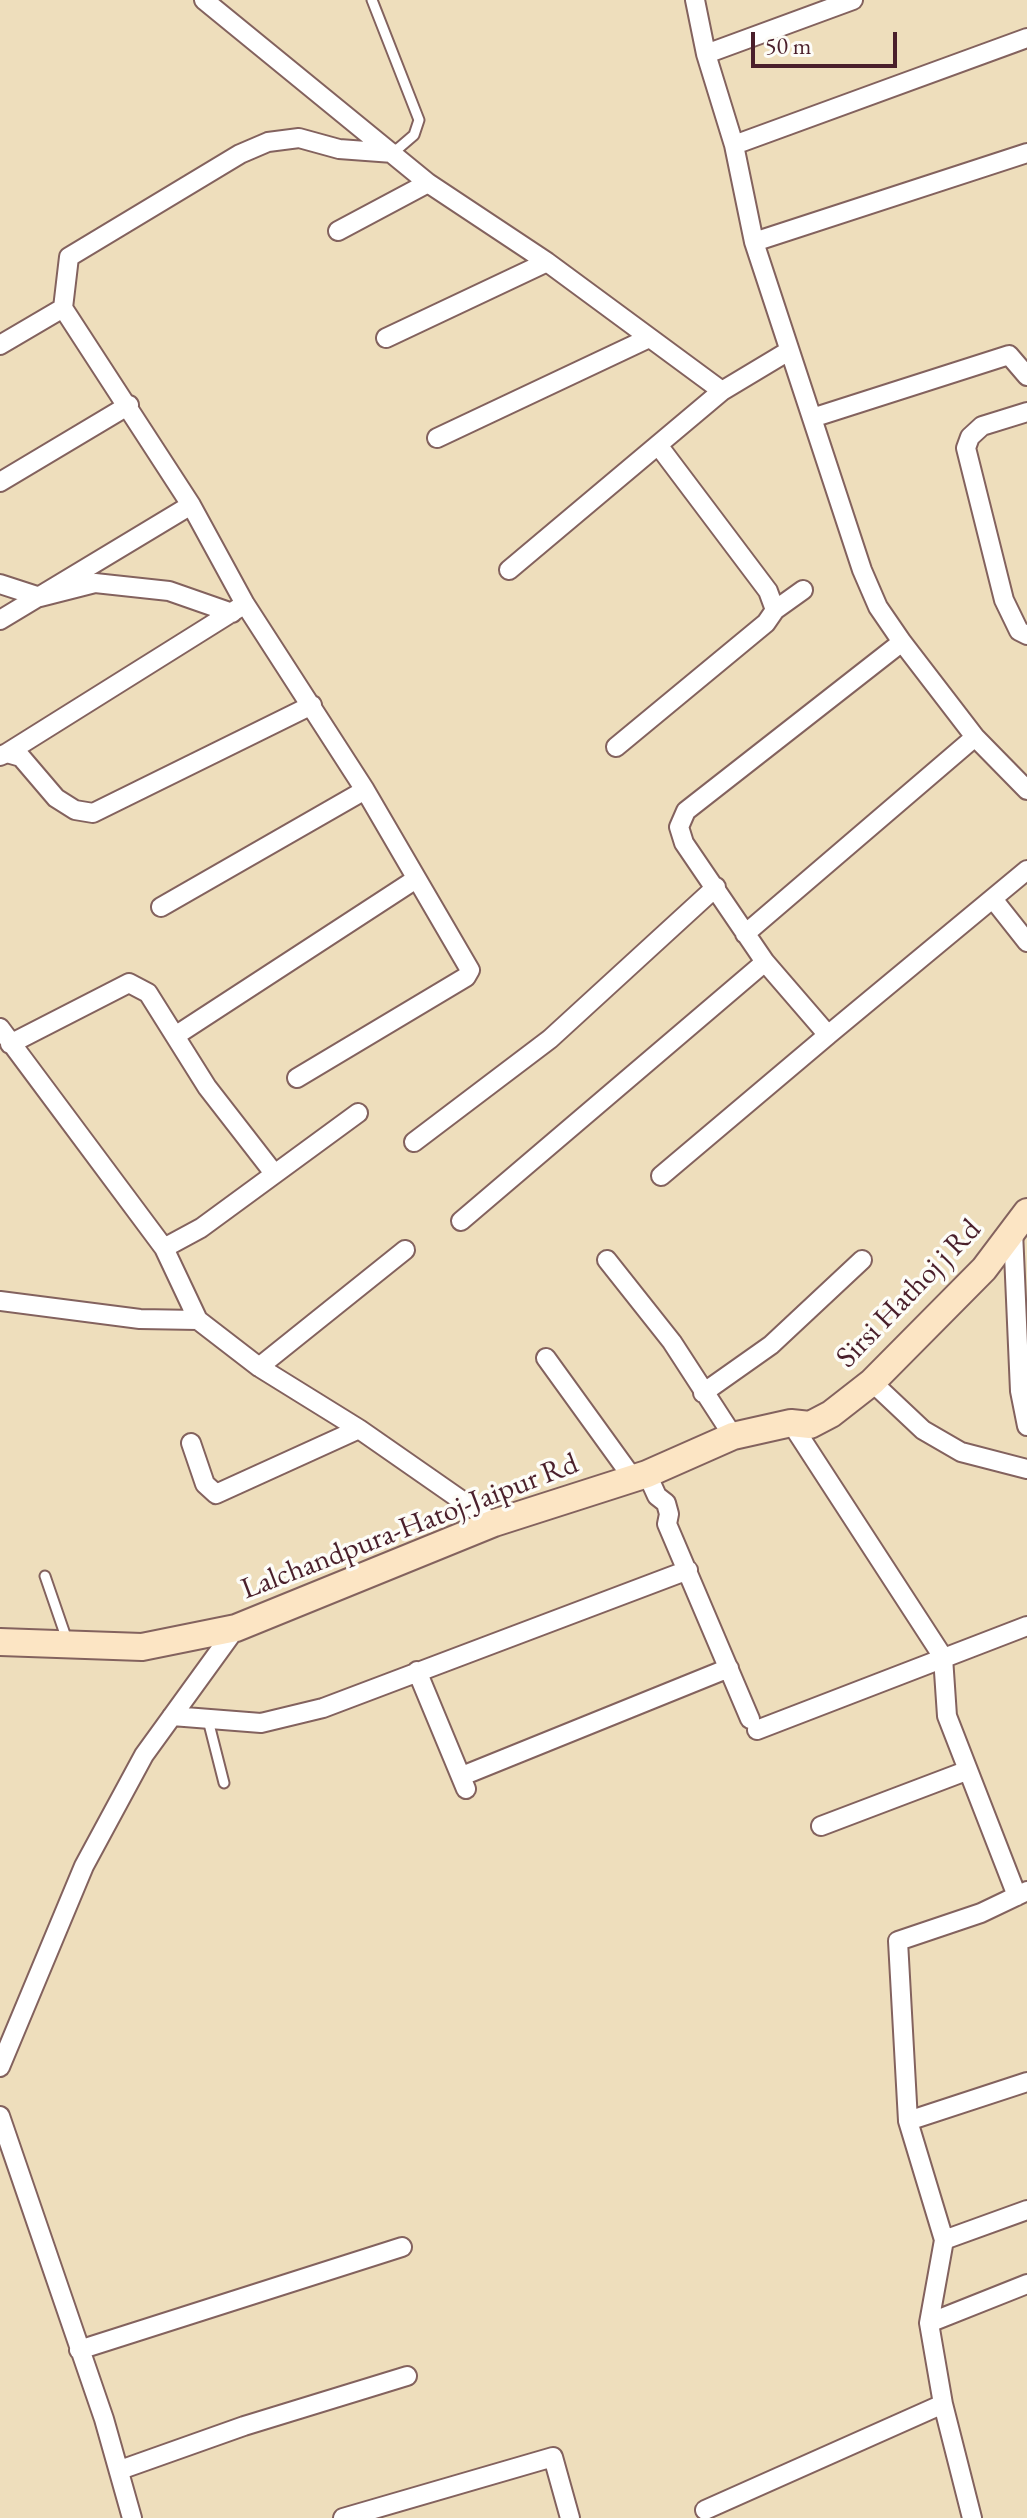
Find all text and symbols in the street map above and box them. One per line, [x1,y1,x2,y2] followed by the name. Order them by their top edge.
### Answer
[755,16,901,66] scale bar
[765,30,812,61] text: 50 m
[829,1212,989,1376] street label: Sirsi Hathoj j Rd
[236,1446,584,1608] street label: Lalchandpura-Hatoj-Jaipur Rd

